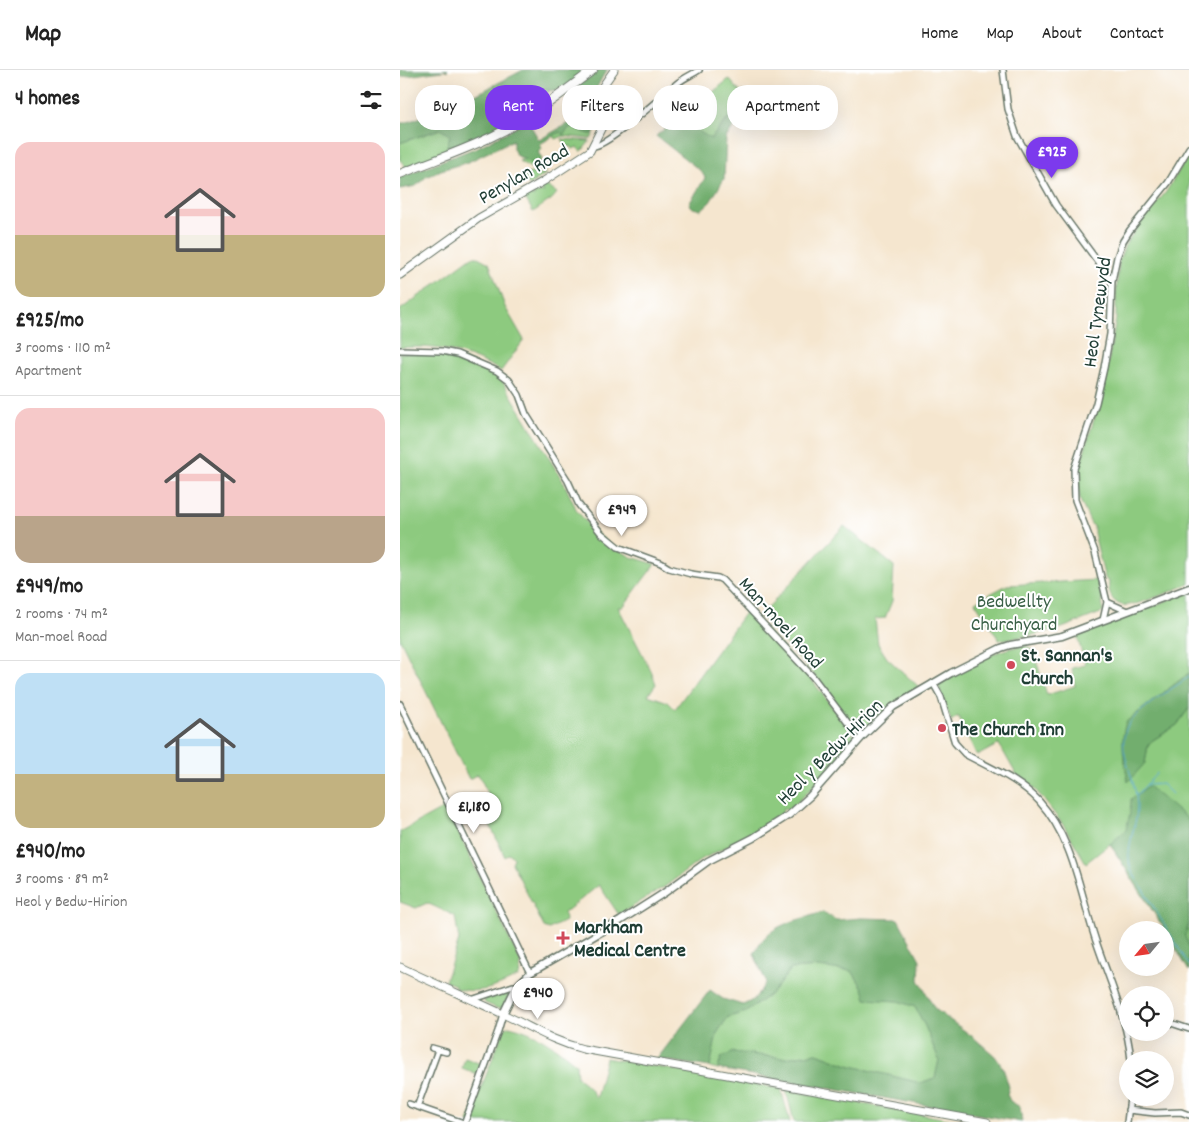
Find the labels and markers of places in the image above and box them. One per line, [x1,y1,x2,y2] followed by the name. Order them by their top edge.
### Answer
[1022,136,1082,179] pin: £925
[592,494,652,537] pin: £949
[1021,643,1113,694] place label: St. Sannan's Church
[1005,659,1017,671] marker: St. Sannan's Church
[952,717,1064,745] place label: The Church Inn
[936,722,948,734] marker: The Church Inn
[433,792,515,834] pin: £1,180
[574,915,686,966] place label: Markham Medical Centre
[556,931,570,945] marker: Markham Medical Centre
[508,978,568,1020] pin: £940

